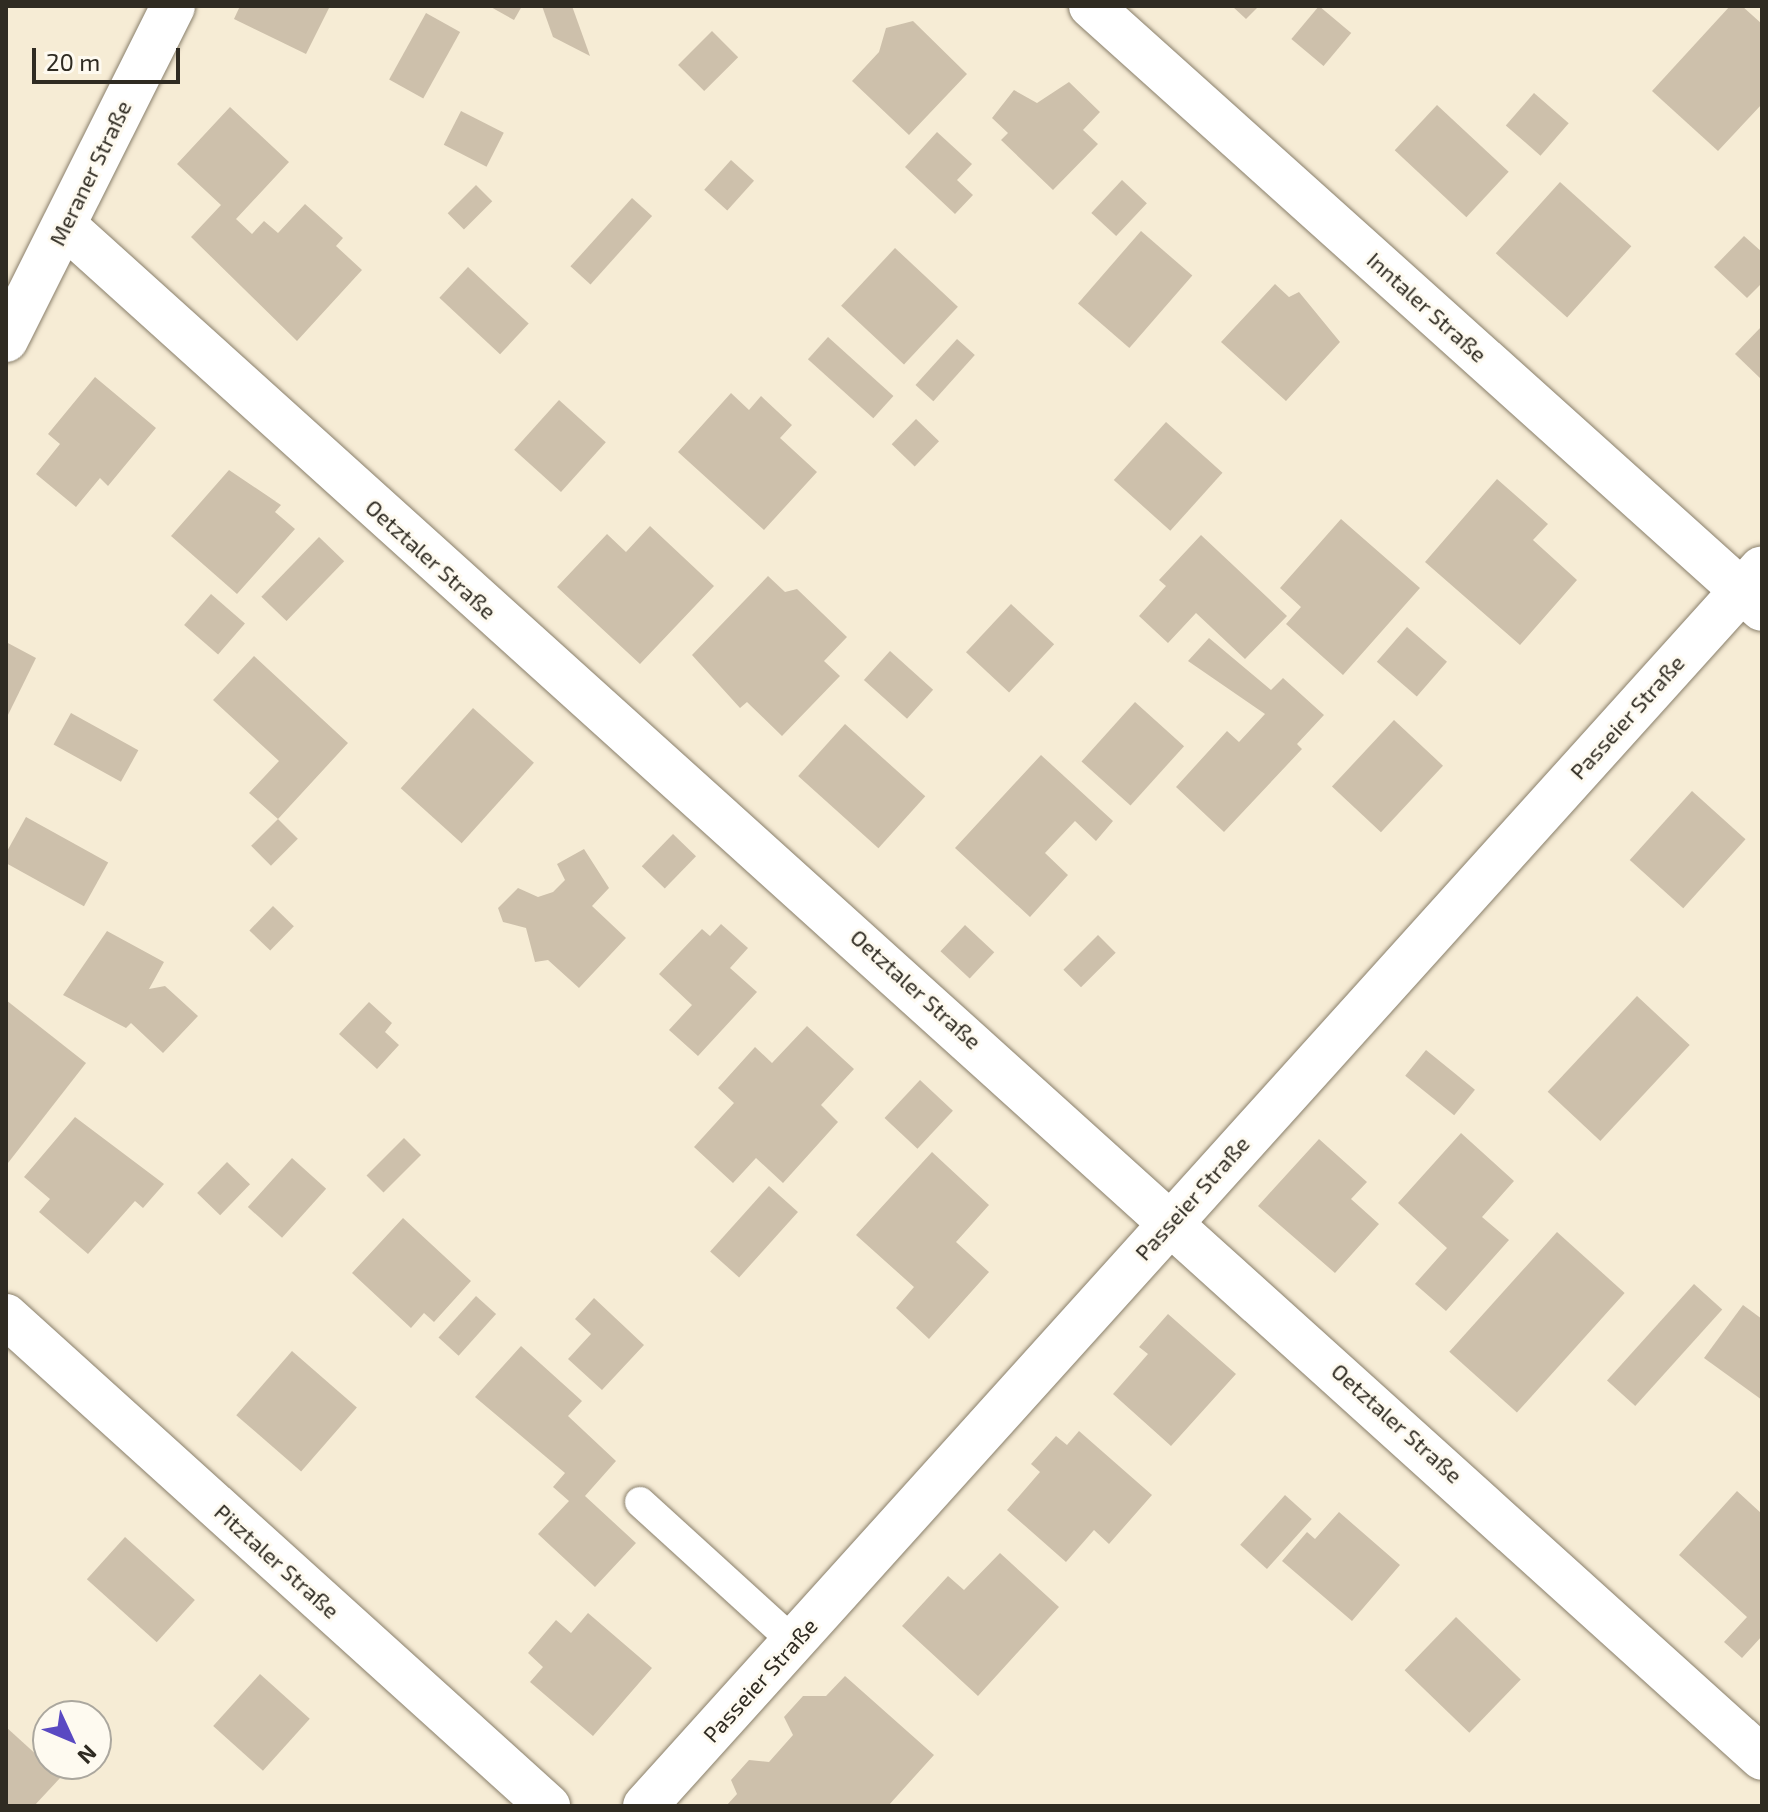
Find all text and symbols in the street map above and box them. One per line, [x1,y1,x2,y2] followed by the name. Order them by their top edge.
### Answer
[36,32,184,82] scale bar
[46,47,100,76] text: 20 m
[43,96,137,250] street label: Meraner Straße
[1362,246,1492,368] street label: Inntaler Straße
[360,493,502,625] street label: Oetztaler Straße
[1564,649,1690,785] street label: Passeier Straße
[845,923,987,1055] street label: Oetztaler Straße
[1129,1130,1255,1266] street label: Passeier Straße
[1326,1357,1468,1489] street label: Oetztaler Straße
[209,1498,345,1624] street label: Pitztaler Straße
[697,1612,823,1748] street label: Passeier Straße
[32,1700,112,1780] north arrow
[73,1741,103,1770] text: N

